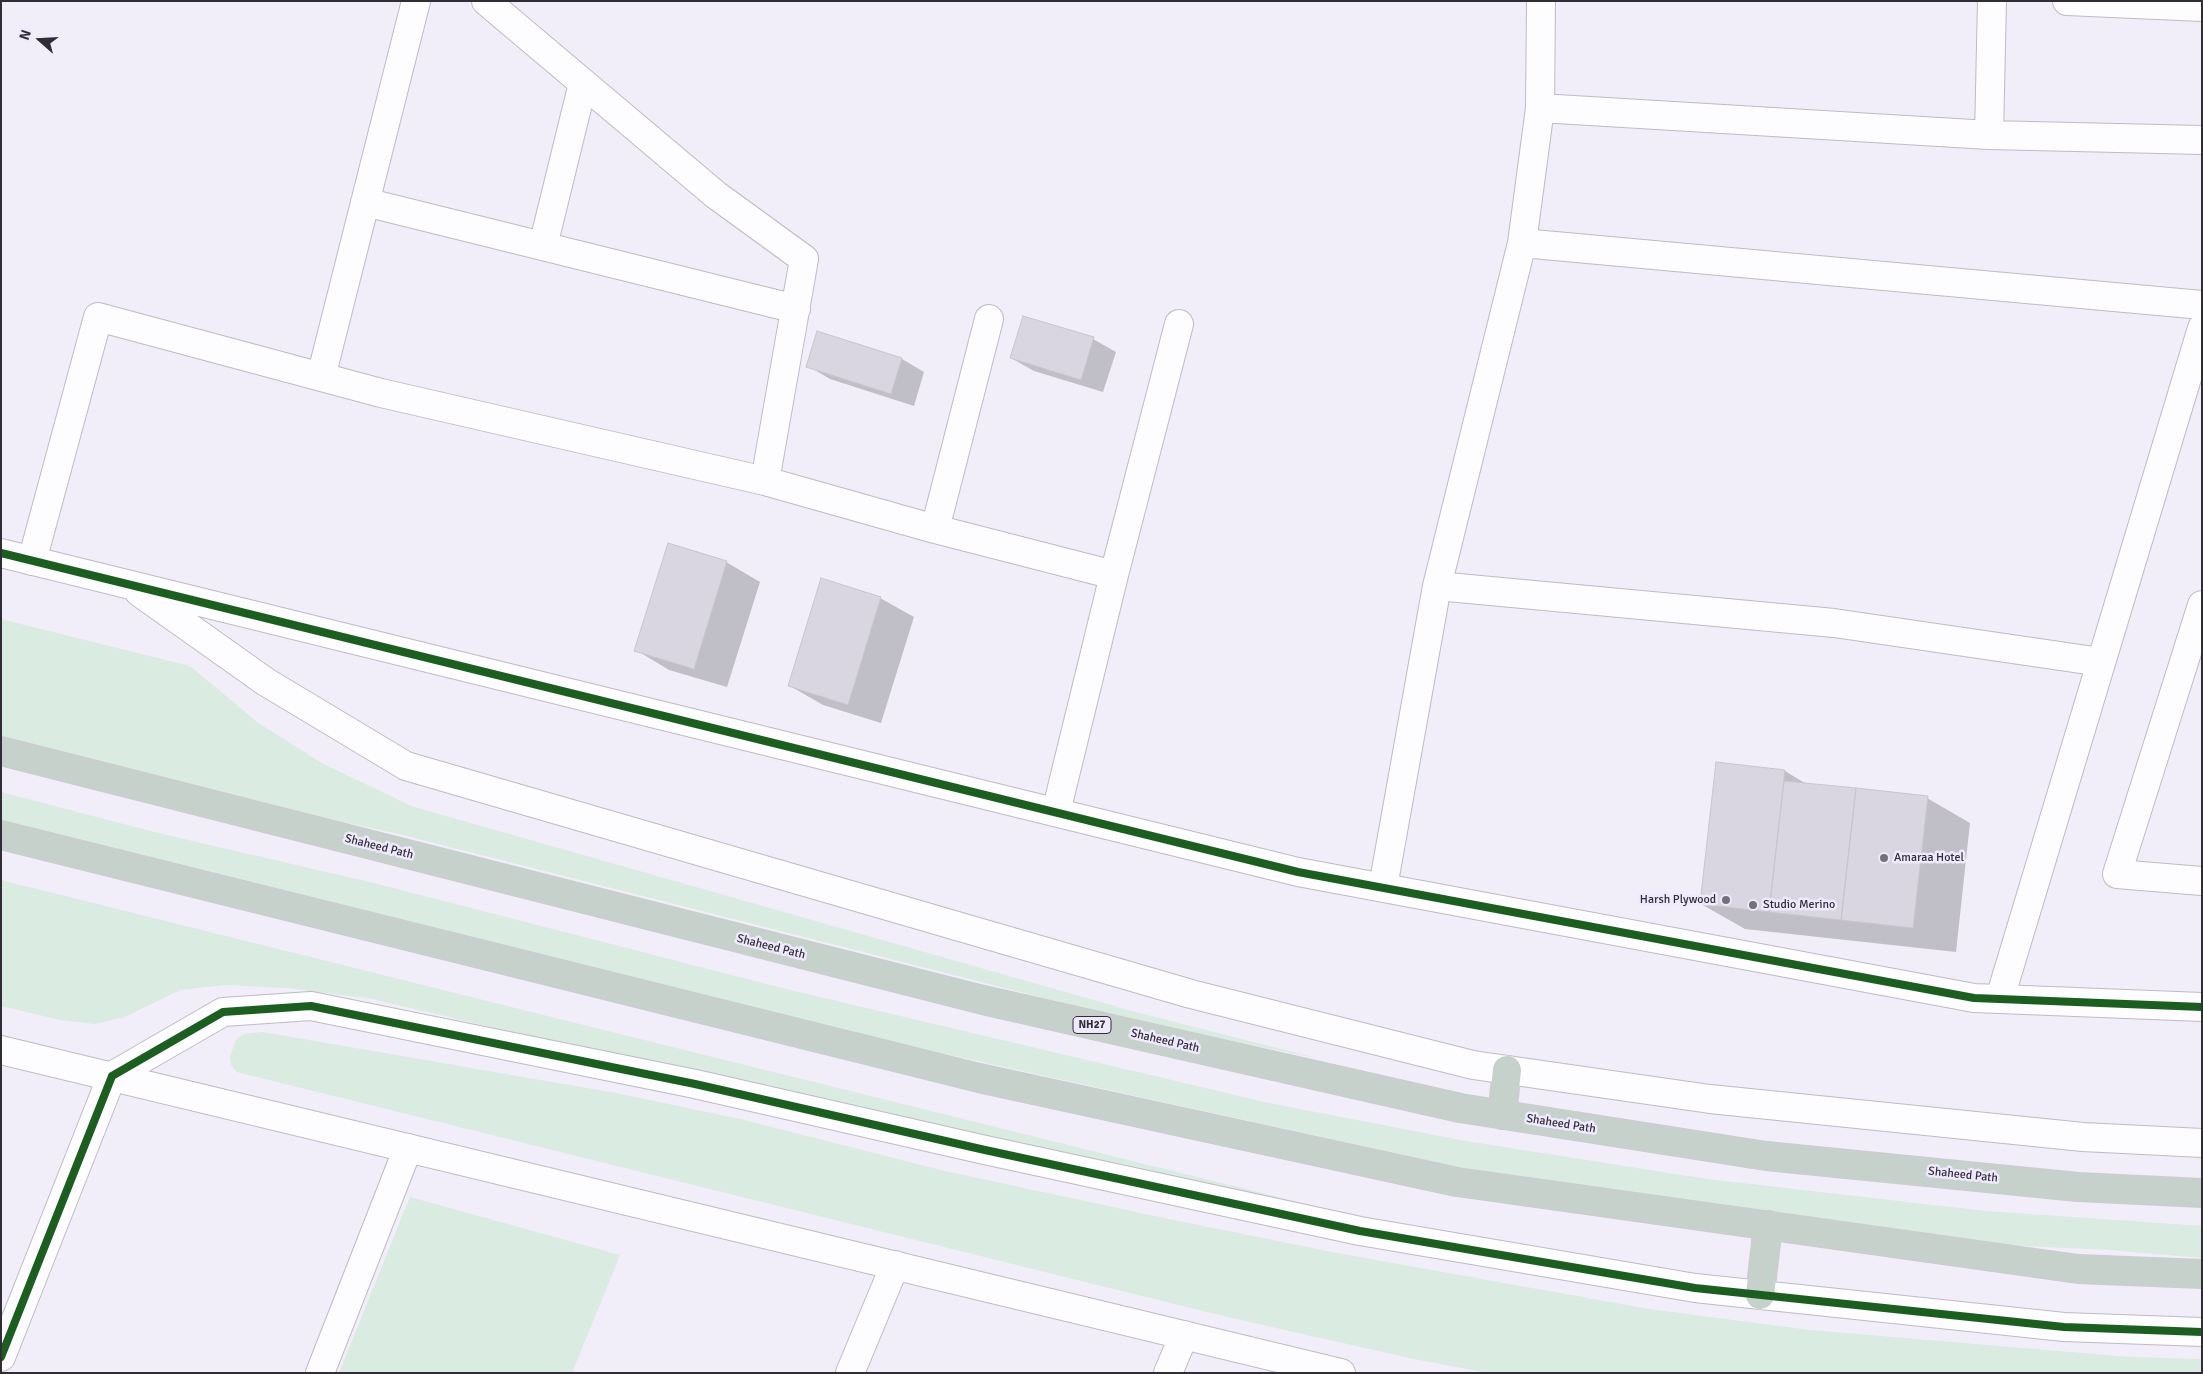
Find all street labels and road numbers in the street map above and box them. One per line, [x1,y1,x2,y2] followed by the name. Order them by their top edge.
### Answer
[343,832,415,862] street label: Shaheed Path
[735,932,807,962] street label: Shaheed Path
[1073,1016,1111,1034] road number: NH27
[1129,1026,1201,1056] street label: Shaheed Path
[1525,1111,1597,1137] street label: Shaheed Path
[1927,1164,1999,1186] street label: Shaheed Path

